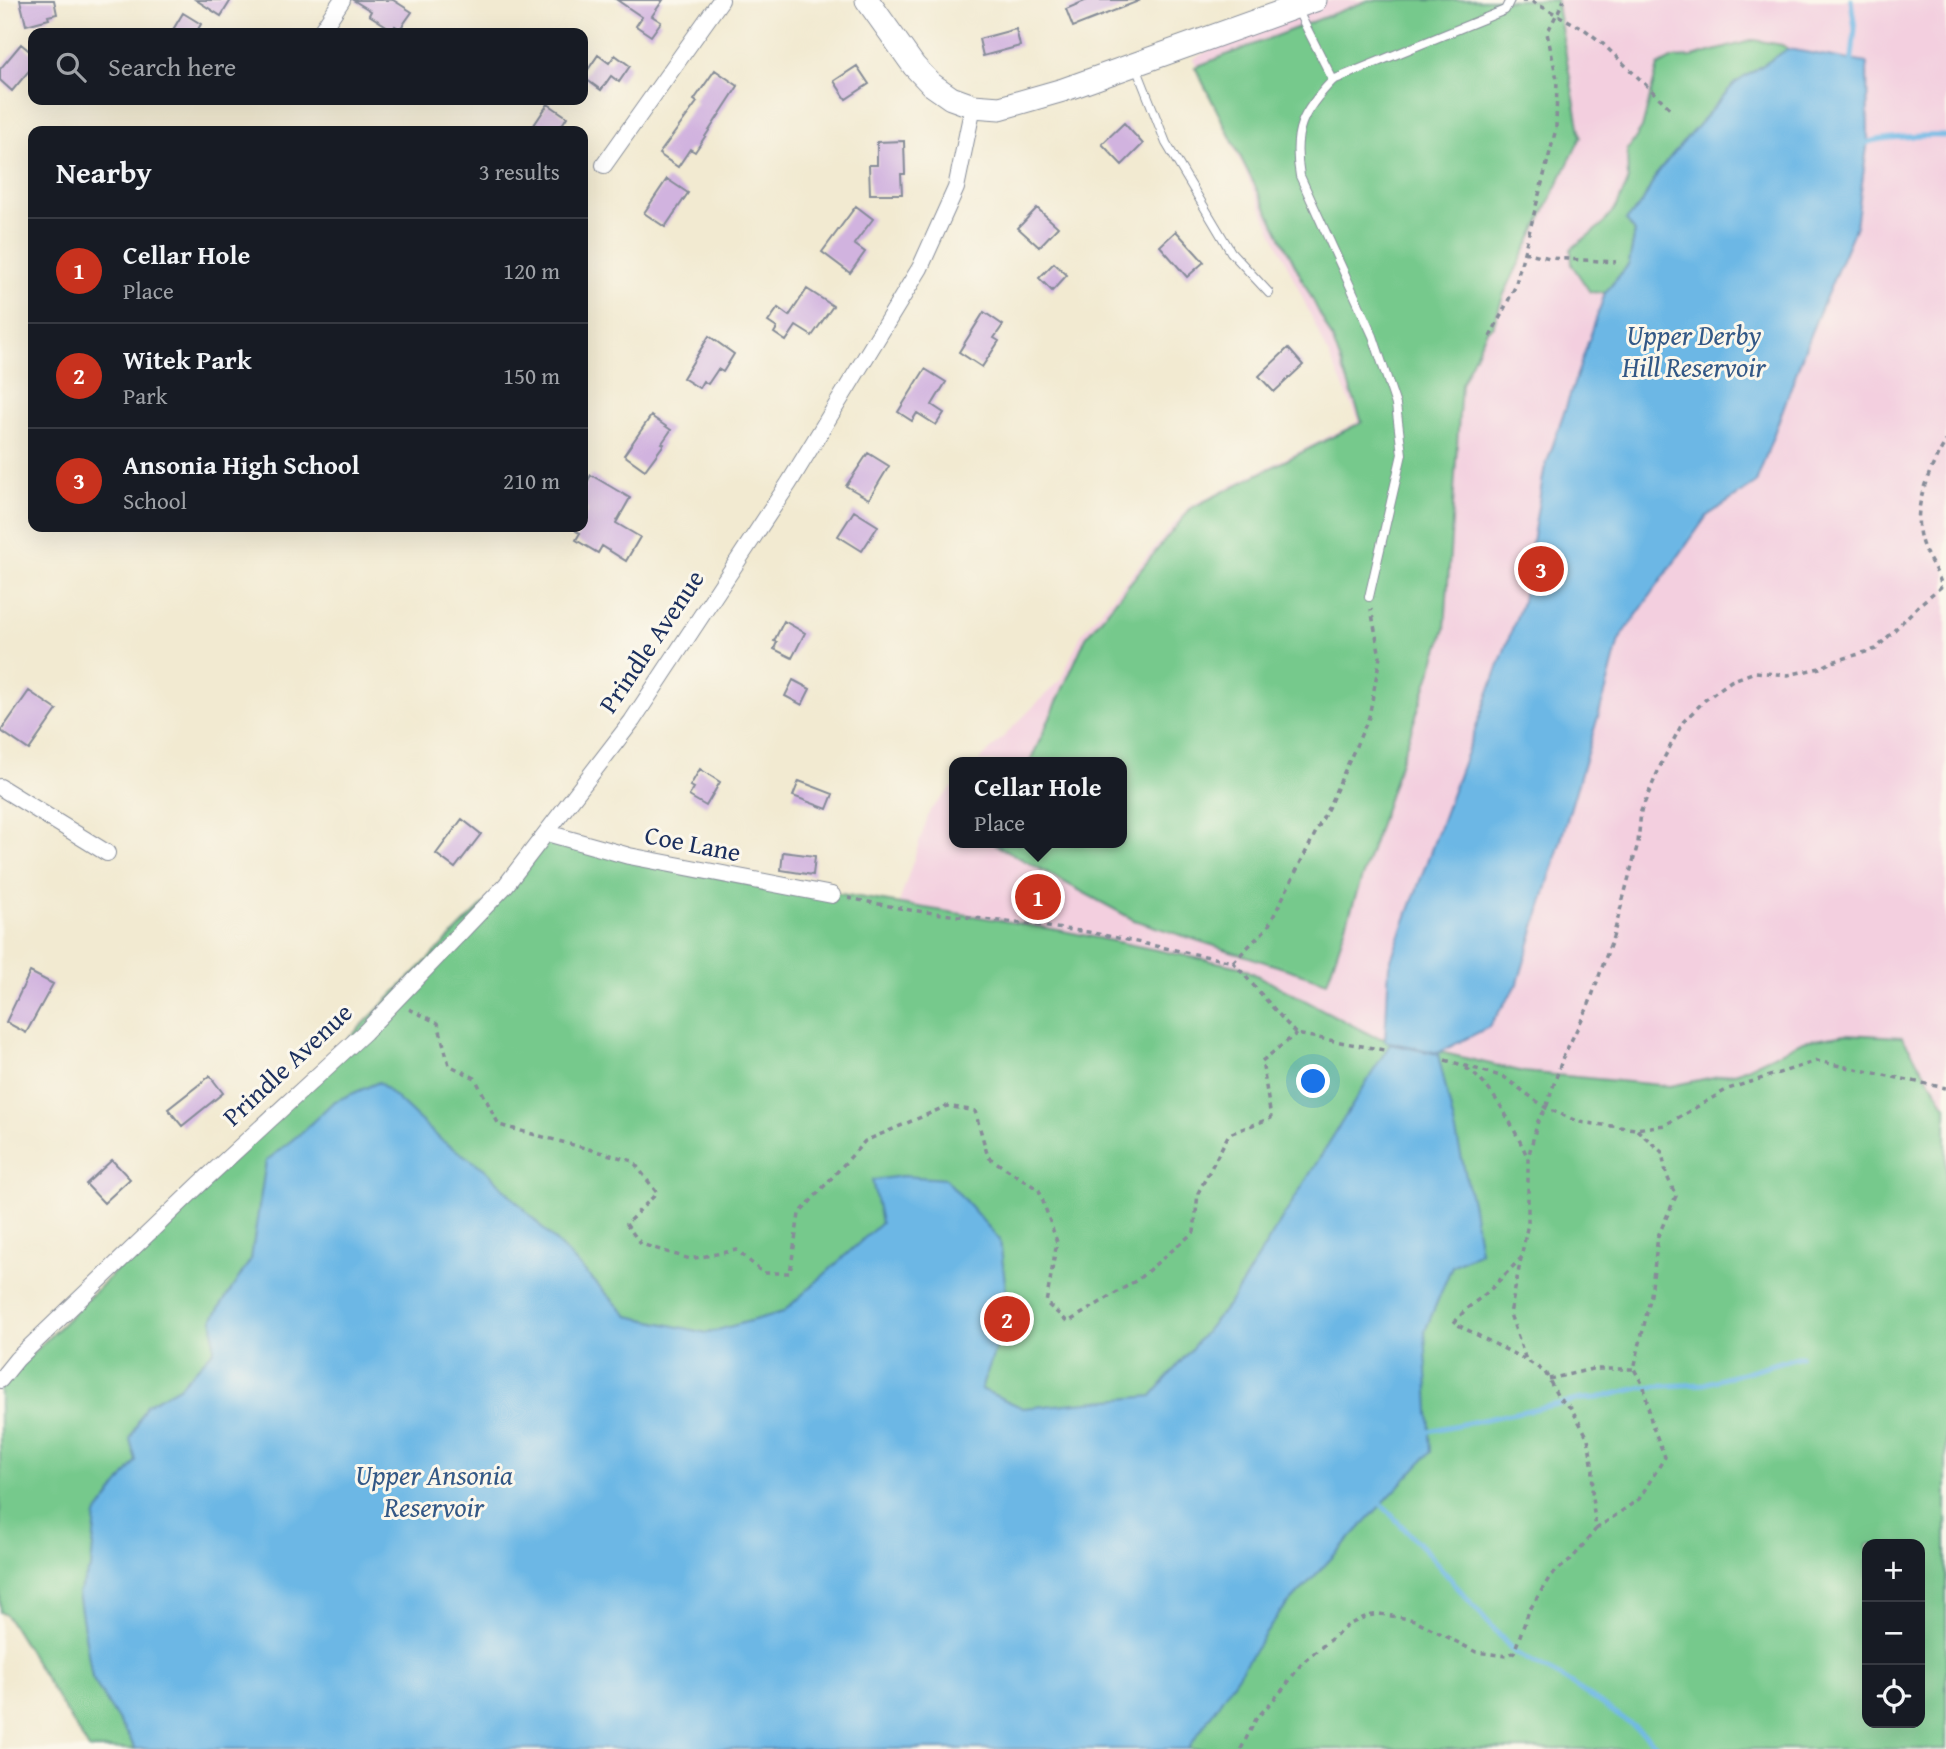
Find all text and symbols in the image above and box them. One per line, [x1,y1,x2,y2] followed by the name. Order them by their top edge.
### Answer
[28,28,588,105] search box
[108,47,236,86] text: Search here
[52,48,90,86] icon: search
[56,150,152,194] text: Nearby
[479,155,560,188] text: 3 results
[123,235,250,274] text: Cellar Hole
[73,254,85,287] text: 1
[503,254,560,287] text: 120 m
[123,274,174,307] text: Place
[1621,314,1768,387] water label: Upper Derby Hill Reservoir
[123,340,251,379] text: Witek Park
[73,359,85,392] text: 2
[503,359,560,392] text: 150 m
[123,379,167,412] text: Park
[123,445,360,484] text: Ansonia High School
[73,464,85,497] text: 3
[503,464,560,497] text: 210 m
[123,484,187,517] text: School
[1518,543,1564,595] pin: 3
[589,561,713,721] street label: Prindle Avenue
[949,757,1127,848] popup
[974,767,1102,806] text: Cellar Hole
[974,806,1025,839] text: Place
[642,815,744,871] street label: Coe Lane
[1015,871,1061,923] pin: 1
[213,993,361,1135] street label: Prindle Avenue
[1296,1064,1330,1098] your location
[984,1293,1030,1345] pin: 2
[355,1454,513,1527] water label: Upper Ansonia Reservoir
[1862,1539,1925,1728] map controls
[1862,1539,1925,1602] button: +
[1862,1602,1925,1665] button: −
[1862,1665,1925,1728] button: locate

